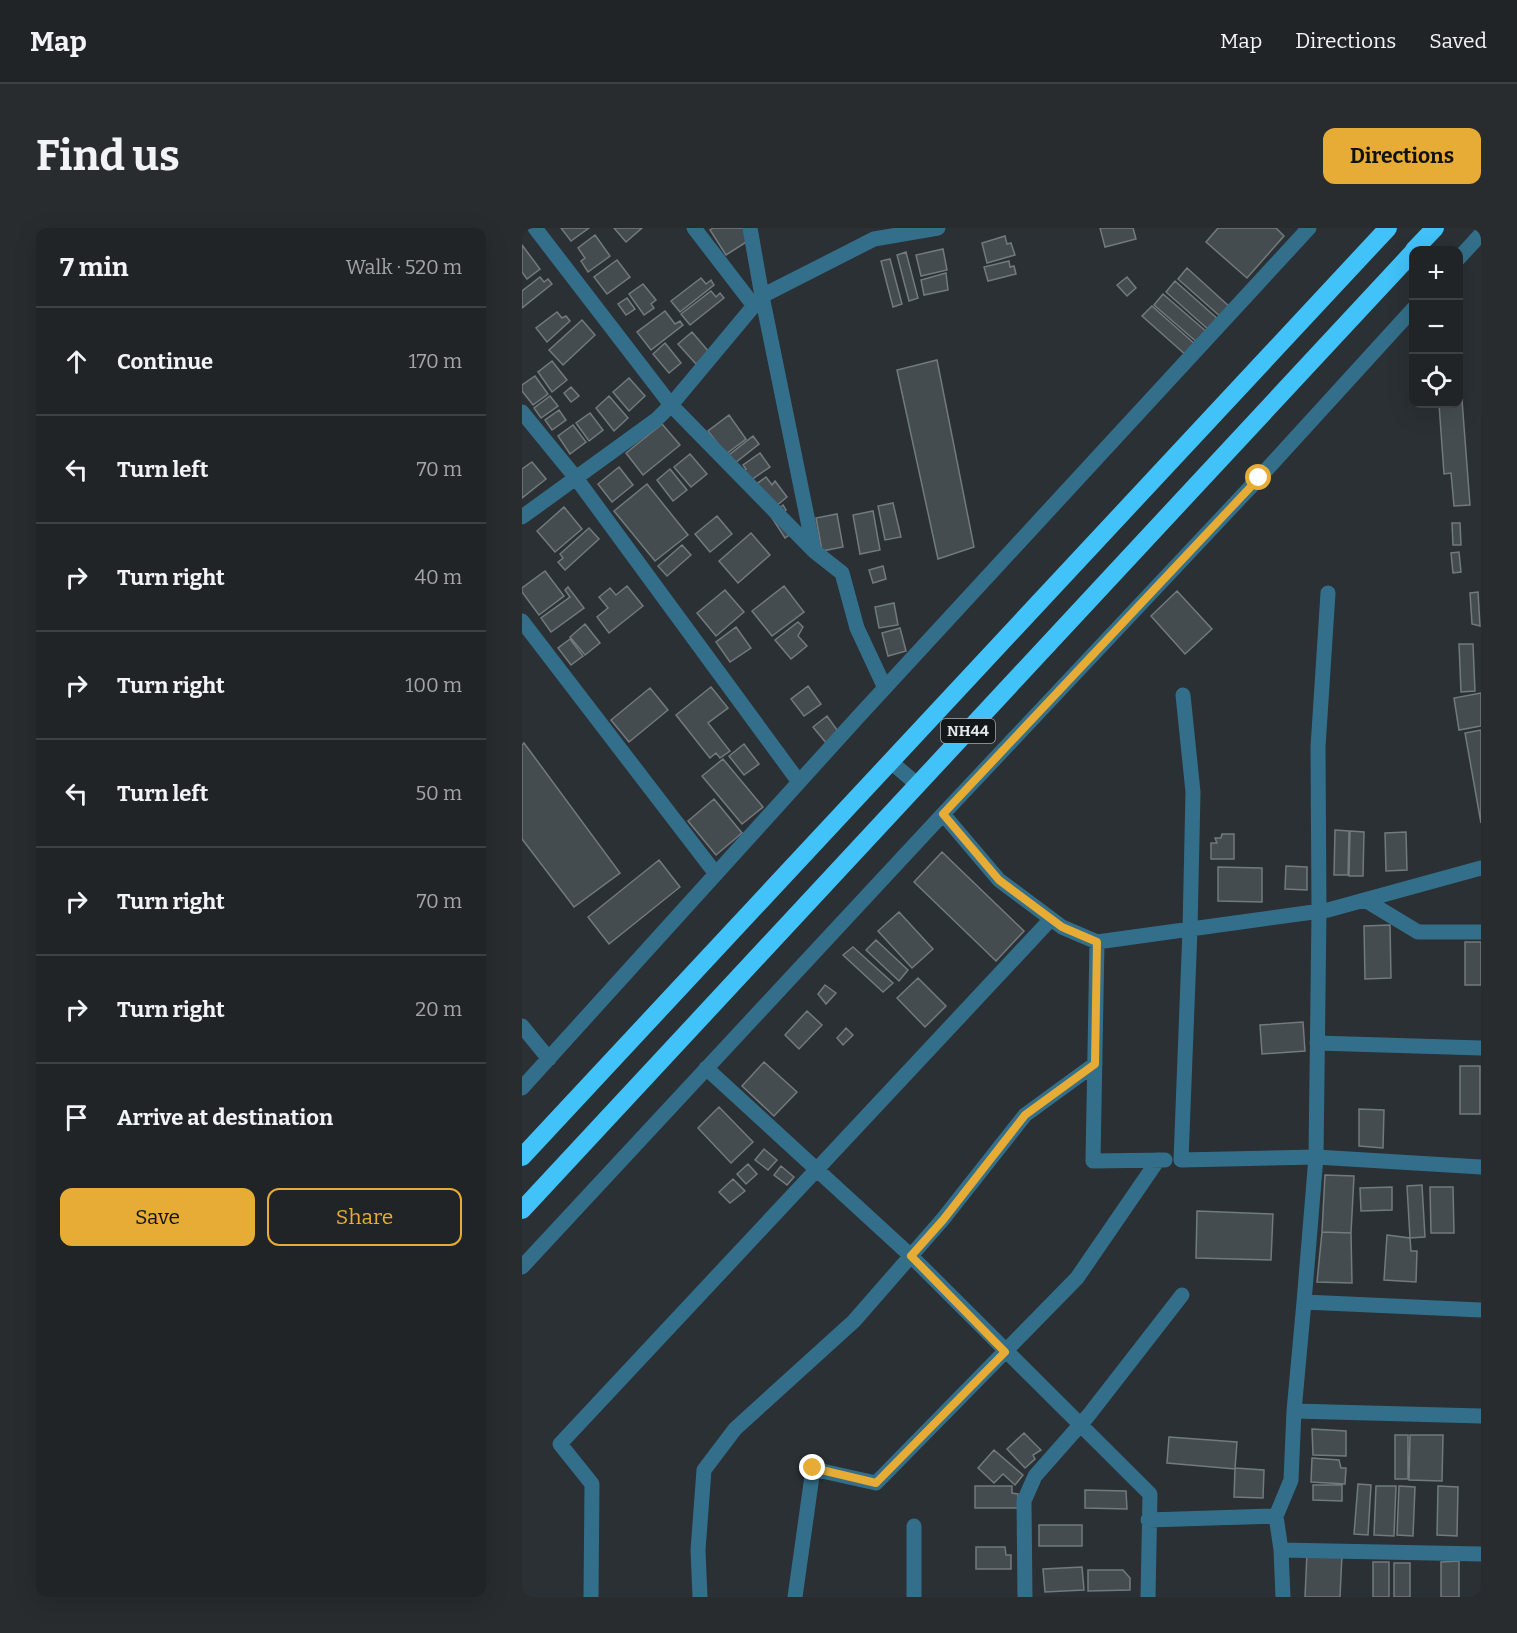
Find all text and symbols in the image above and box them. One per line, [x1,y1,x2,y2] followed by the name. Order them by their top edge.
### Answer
[30,25,87,58] text: Map
[1220,28,1262,54] text: Map
[1295,28,1396,54] text: Directions
[1429,28,1487,54] text: Saved
[1323,128,1481,184] button: Directions
[36,131,180,181] text: Find us
[1409,246,1463,408] map controls
[1409,246,1463,300] button: +
[60,252,128,283] text: 7 min
[346,255,462,279] text: Walk · 520 m
[1409,300,1463,354] button: −
[60,345,93,378] icon: ahead
[117,348,213,375] text: Continue
[409,349,462,373] text: 170 m
[1409,354,1463,408] button: locate
[60,453,93,486] icon: left
[117,456,209,483] text: Turn left
[416,457,462,481] text: 70 m
[1245,464,1271,490] route start
[60,561,93,594] icon: right
[117,564,225,591] text: Turn right
[414,565,462,589] text: 40 m
[60,669,93,702] icon: right
[117,672,225,699] text: Turn right
[405,673,462,697] text: 100 m
[941,719,995,743] road number: NH44
[60,777,93,810] icon: left
[117,780,209,807] text: Turn left
[415,781,462,805] text: 50 m
[60,885,93,918] icon: right
[117,888,225,915] text: Turn right
[416,889,462,913] text: 70 m
[60,993,93,1026] icon: right
[117,996,225,1023] text: Turn right
[415,997,462,1021] text: 20 m
[60,1101,93,1134] icon: arrive
[117,1104,333,1131] text: Arrive at destination
[60,1188,255,1246] button: Save
[267,1188,462,1246] button: Share
[799,1454,825,1480] route end

